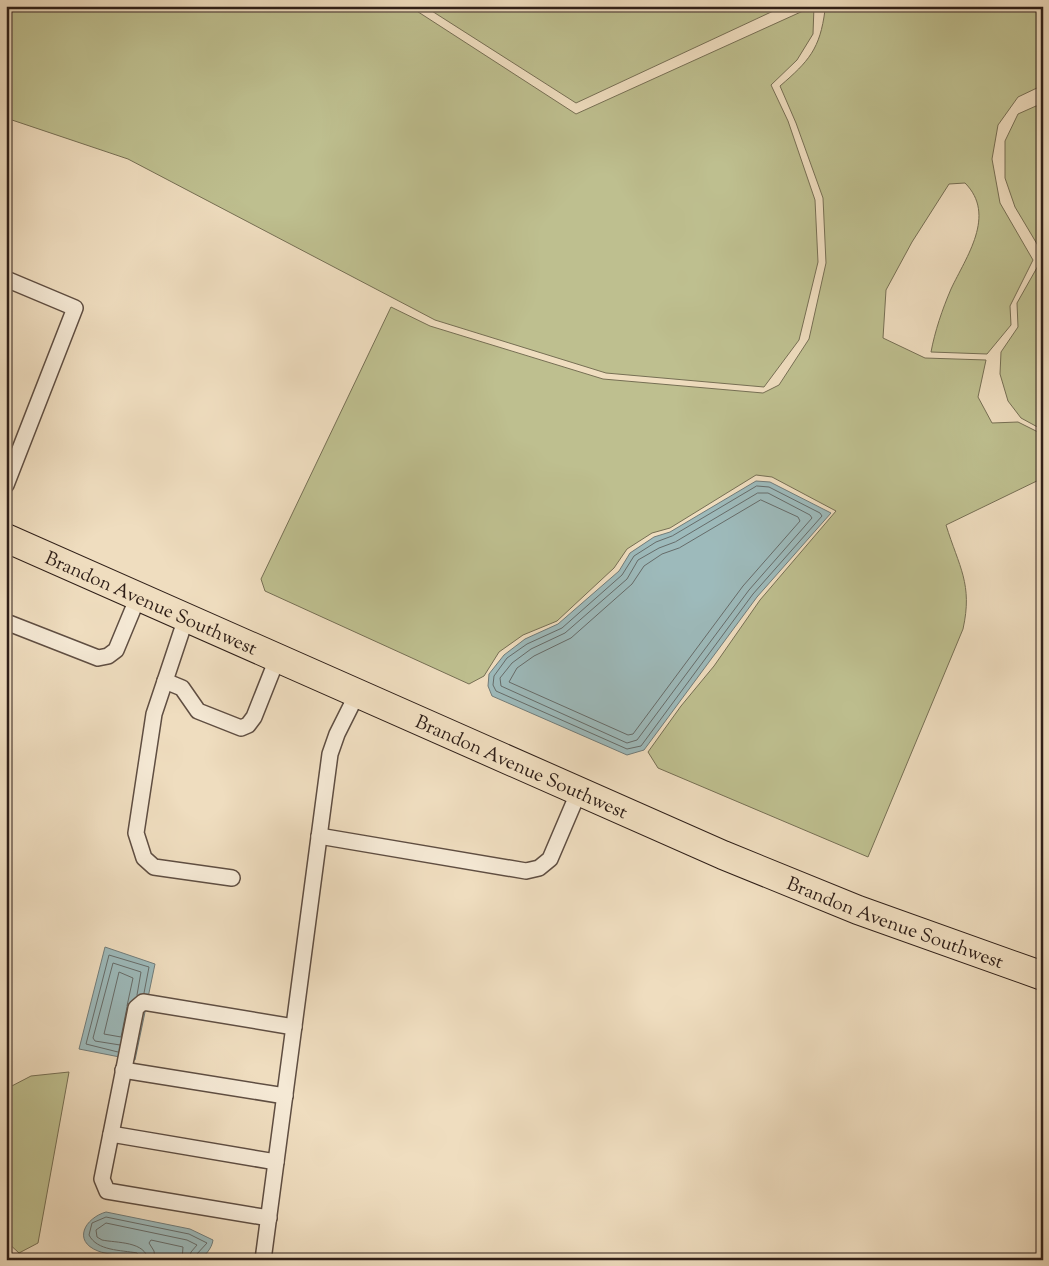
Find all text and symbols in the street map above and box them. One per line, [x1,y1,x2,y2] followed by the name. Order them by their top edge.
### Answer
[40,546,261,664] street label: Brandon Avenue Southwest
[410,710,632,827] street label: Brandon Avenue Southwest
[782,871,1007,977] street label: Brandon Avenue Southwest

